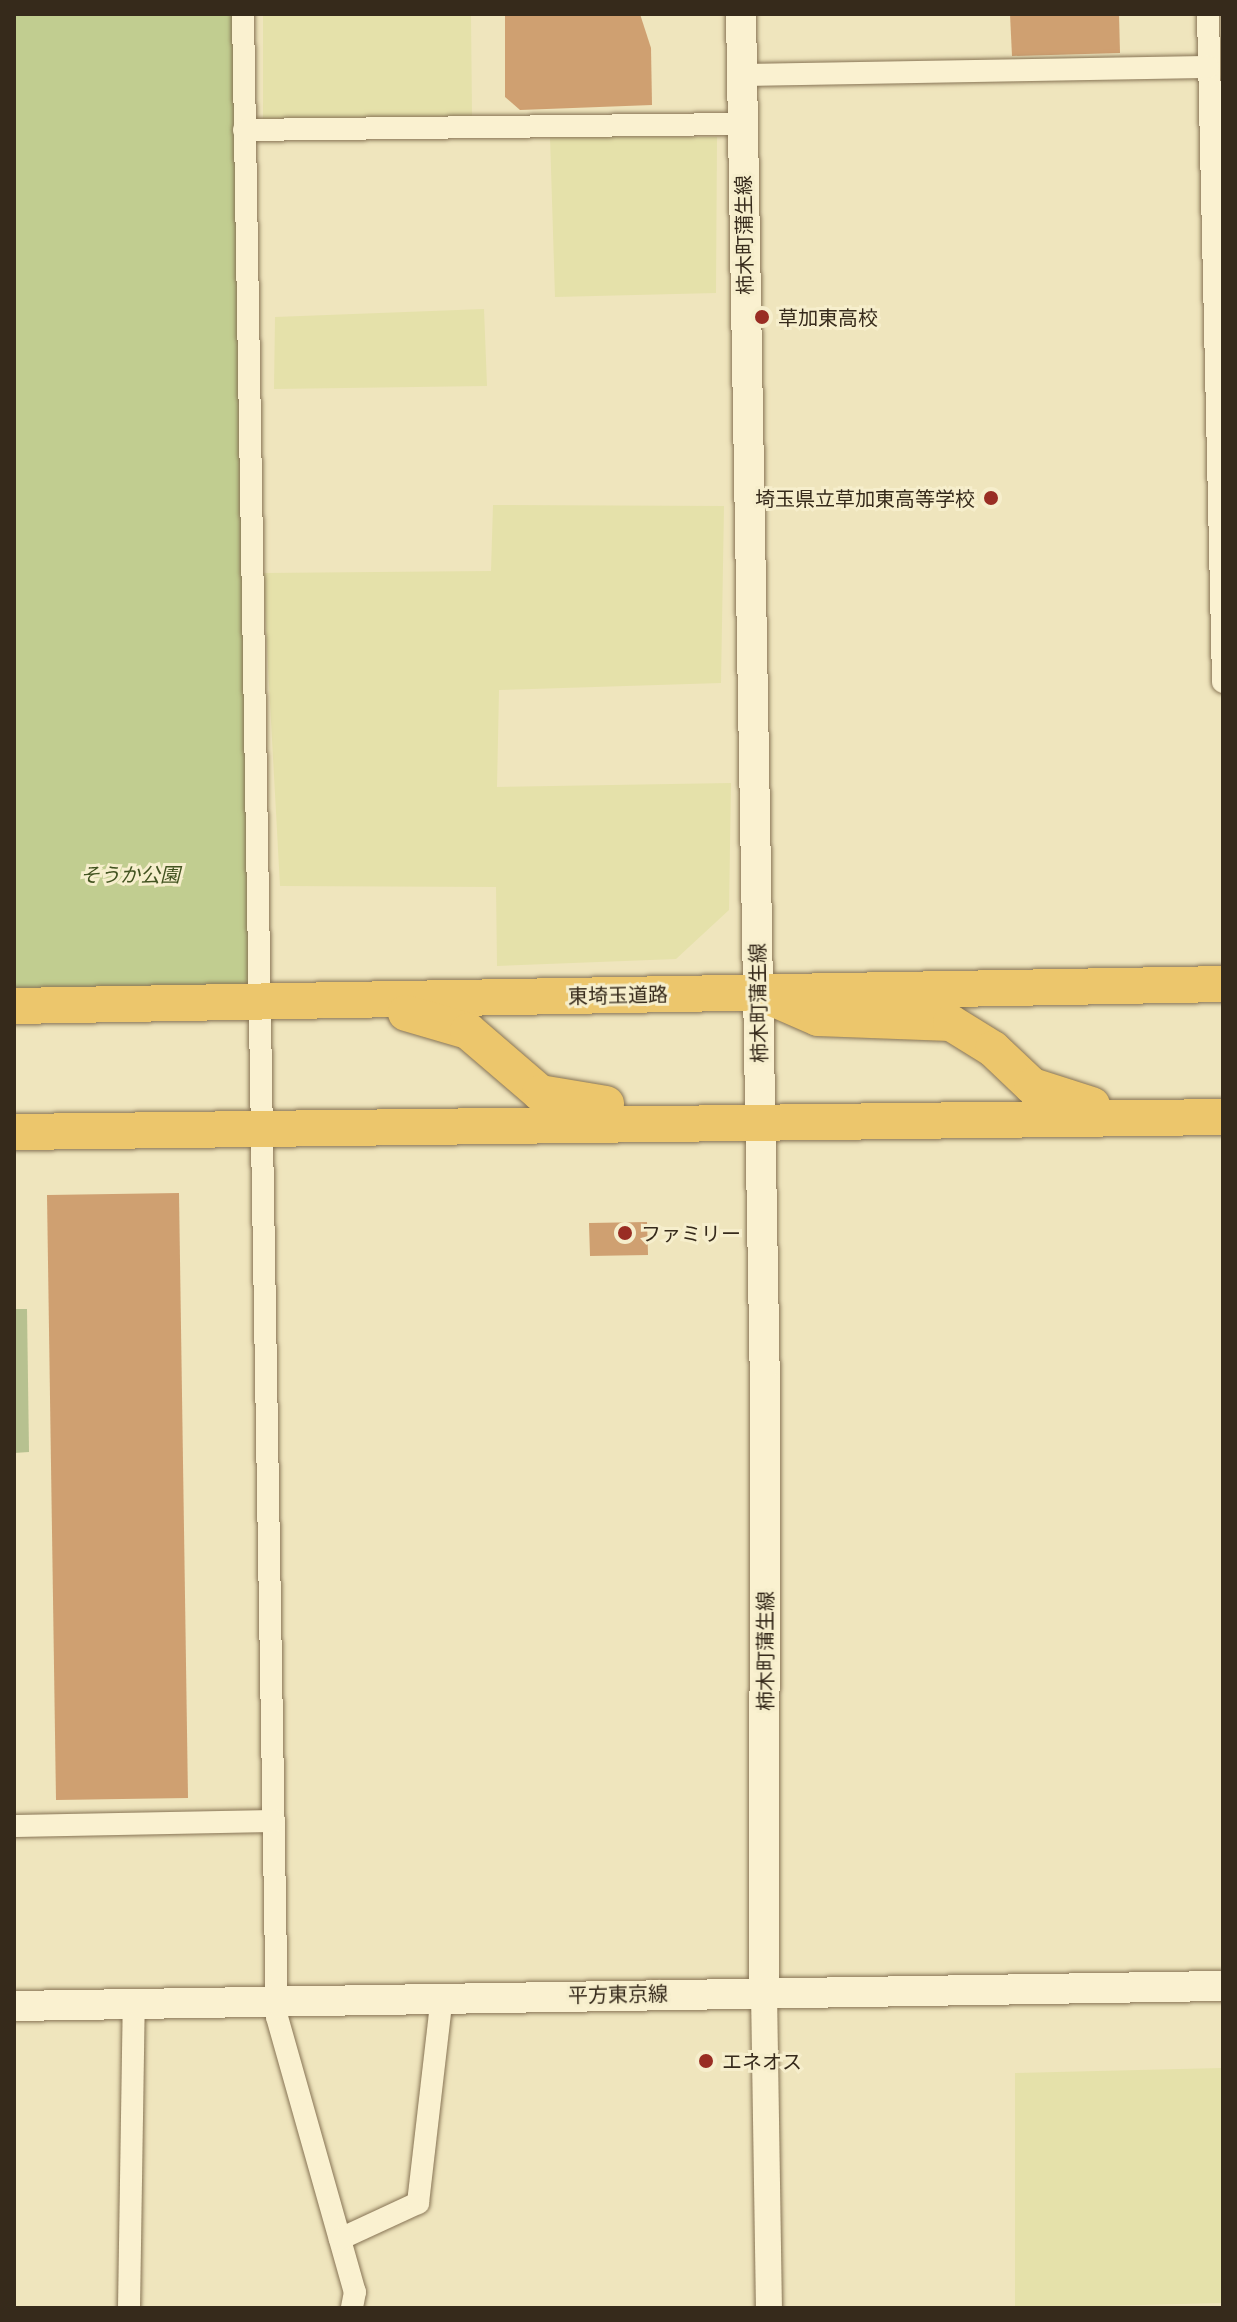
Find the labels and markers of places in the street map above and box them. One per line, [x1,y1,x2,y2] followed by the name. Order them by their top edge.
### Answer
[778,305,878,329] place label: 草加東高校
[753,308,771,326] marker: 草加東高校
[755,486,975,510] place label: 埼玉県立草加東高等学校
[982,489,1000,507] marker: 埼玉県立草加東高等学校
[641,1221,741,1245] place label: ファミリー
[616,1224,634,1242] marker: ファミリー
[722,2049,802,2073] place label: エネオス
[697,2052,715,2070] marker: エネオス

